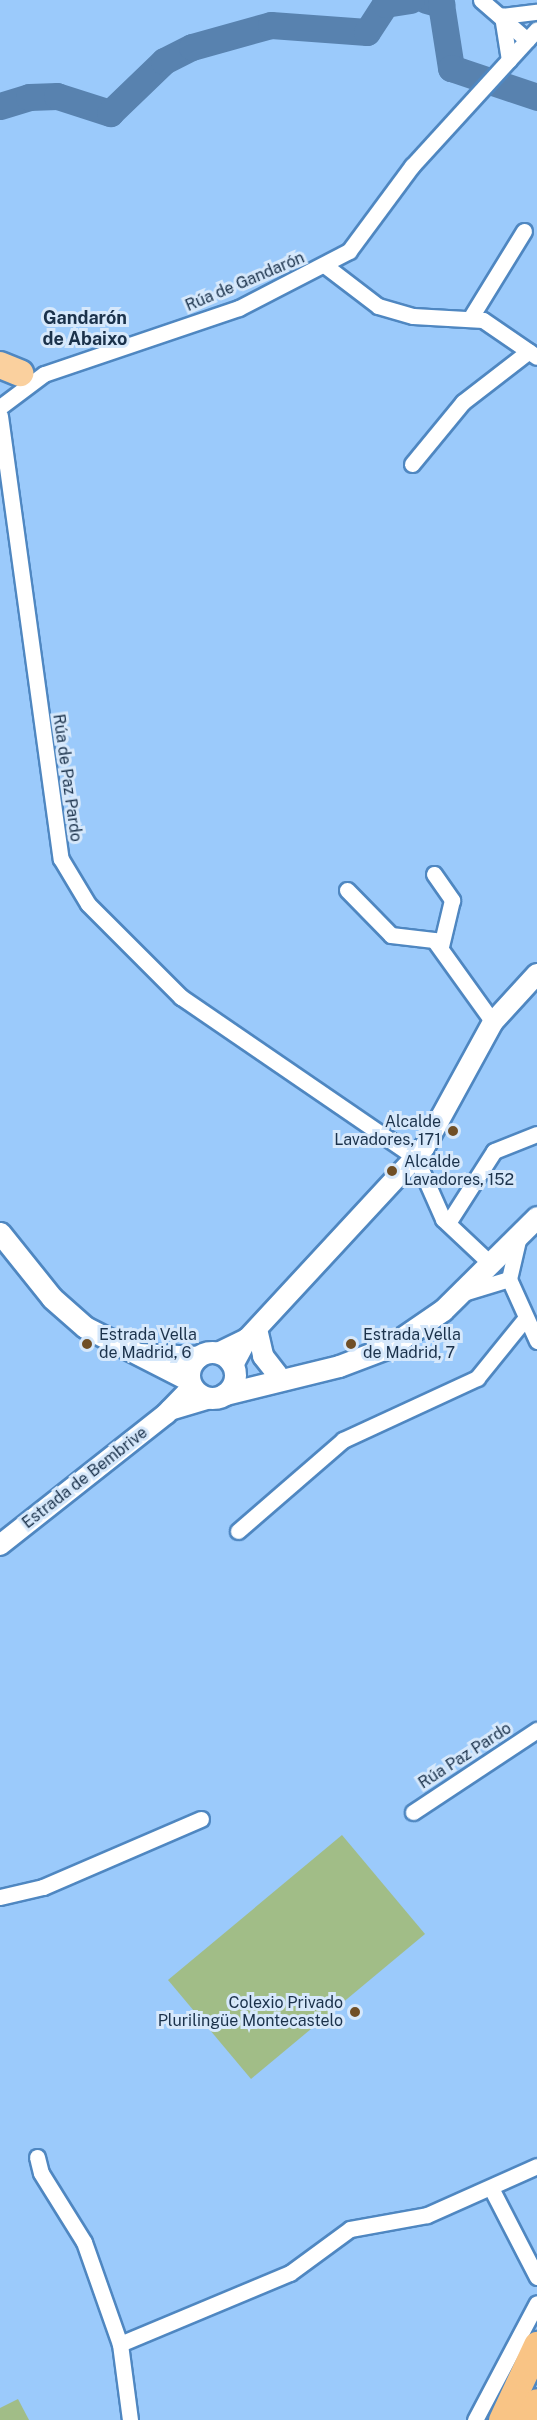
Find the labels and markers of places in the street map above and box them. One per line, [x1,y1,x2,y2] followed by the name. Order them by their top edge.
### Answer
[334,1112,441,1150] place label: Alcalde Lavadores, 171
[446,1124,460,1138] marker: Alcalde Lavadores, 171
[404,1152,514,1190] place label: Alcalde Lavadores, 152
[385,1164,399,1178] marker: Alcalde Lavadores, 152
[99,1325,197,1363] place label: Estrada Vella de Madrid, 6
[363,1325,461,1363] place label: Estrada Vella de Madrid, 7
[80,1337,94,1351] marker: Estrada Vella de Madrid, 6
[344,1337,358,1351] marker: Estrada Vella de Madrid, 7
[158,1993,343,2031] place label: Colexio Privado Plurilingüe Montecastelo
[348,2005,362,2019] marker: Colexio Privado Plurilingüe Montecastelo

